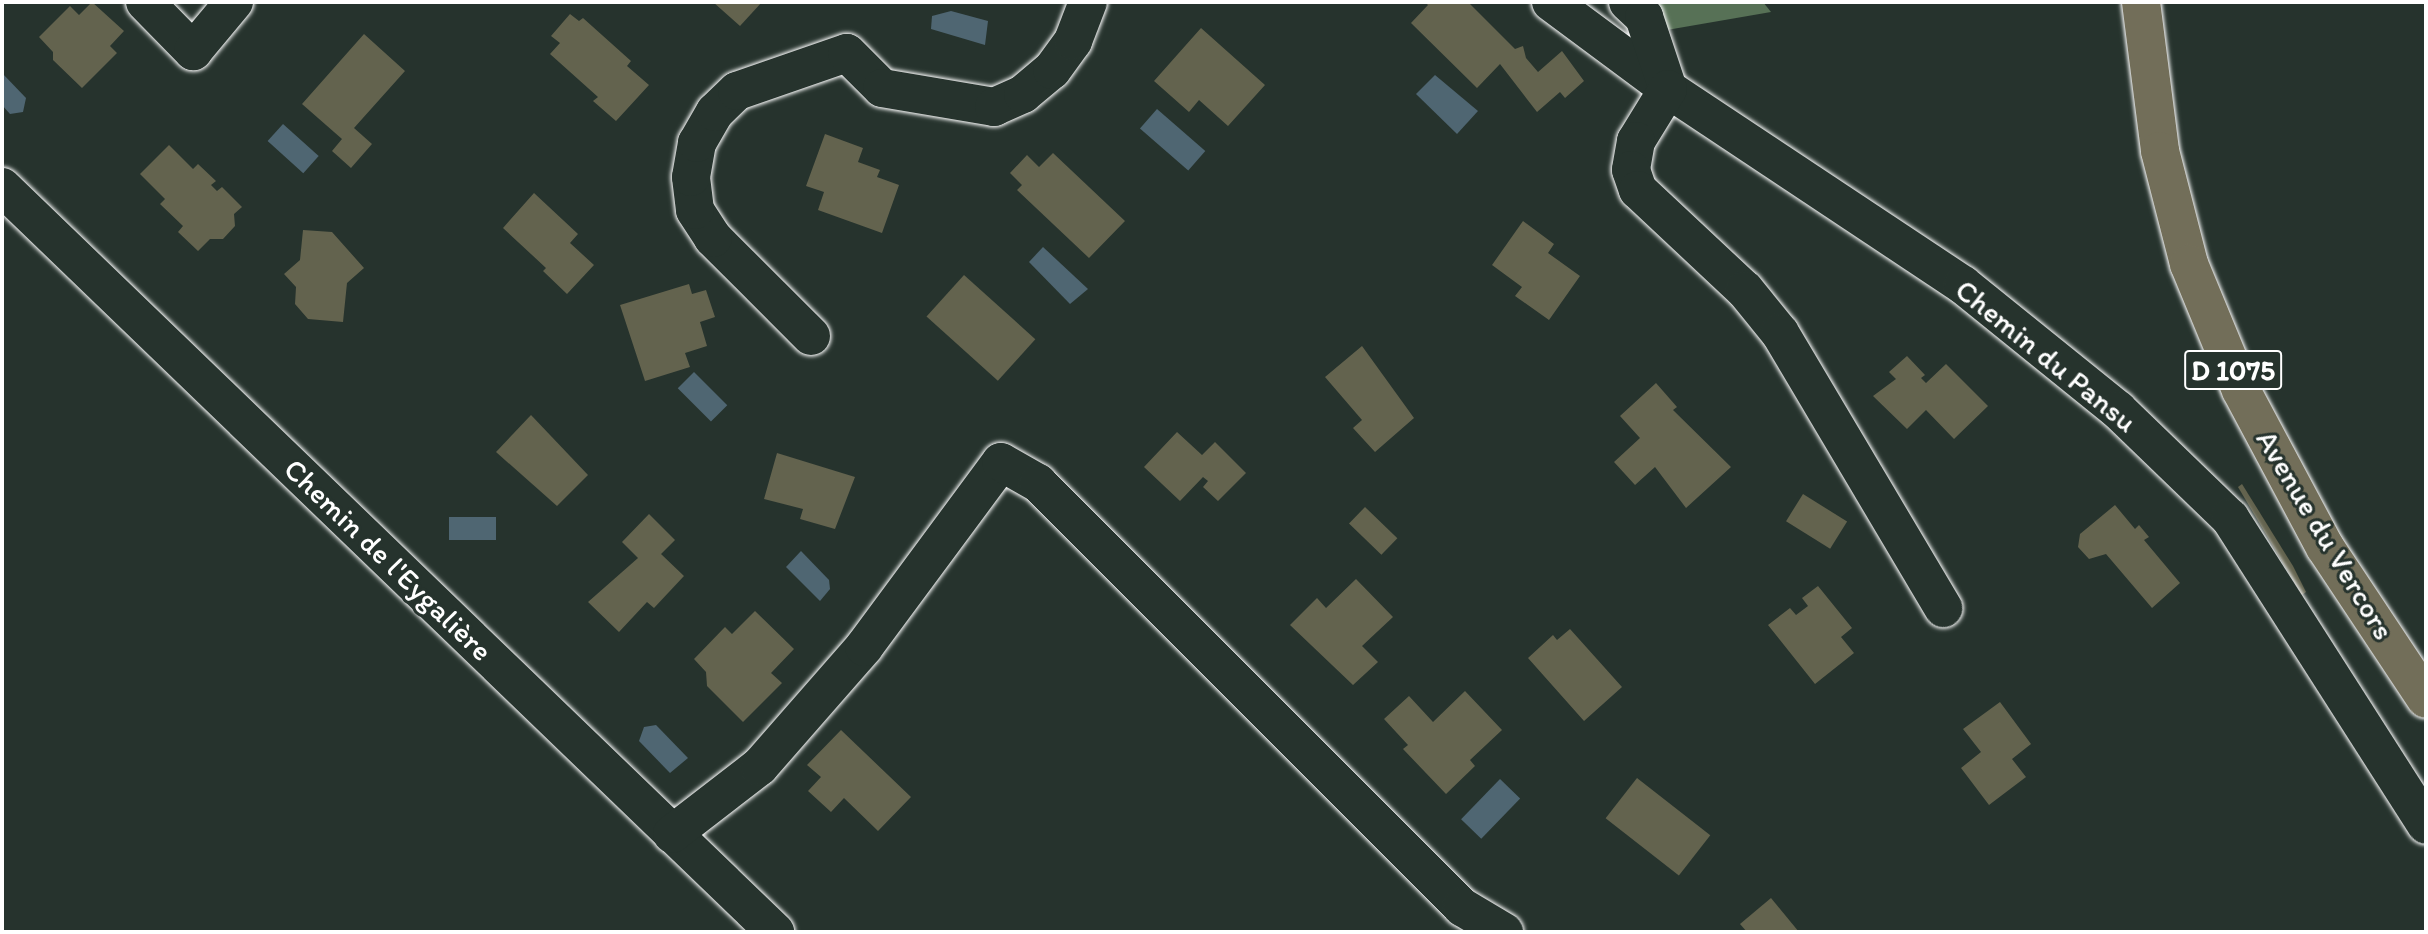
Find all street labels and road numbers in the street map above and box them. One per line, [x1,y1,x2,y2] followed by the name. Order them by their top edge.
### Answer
[1948,272,2144,440] street label: Chemin du Pansu
[2184,346,2282,394] road number: D 1075
[2248,424,2402,646] street label: Avenue du Vercors
[277,452,499,668] street label: Chemin de l'Eygalière

